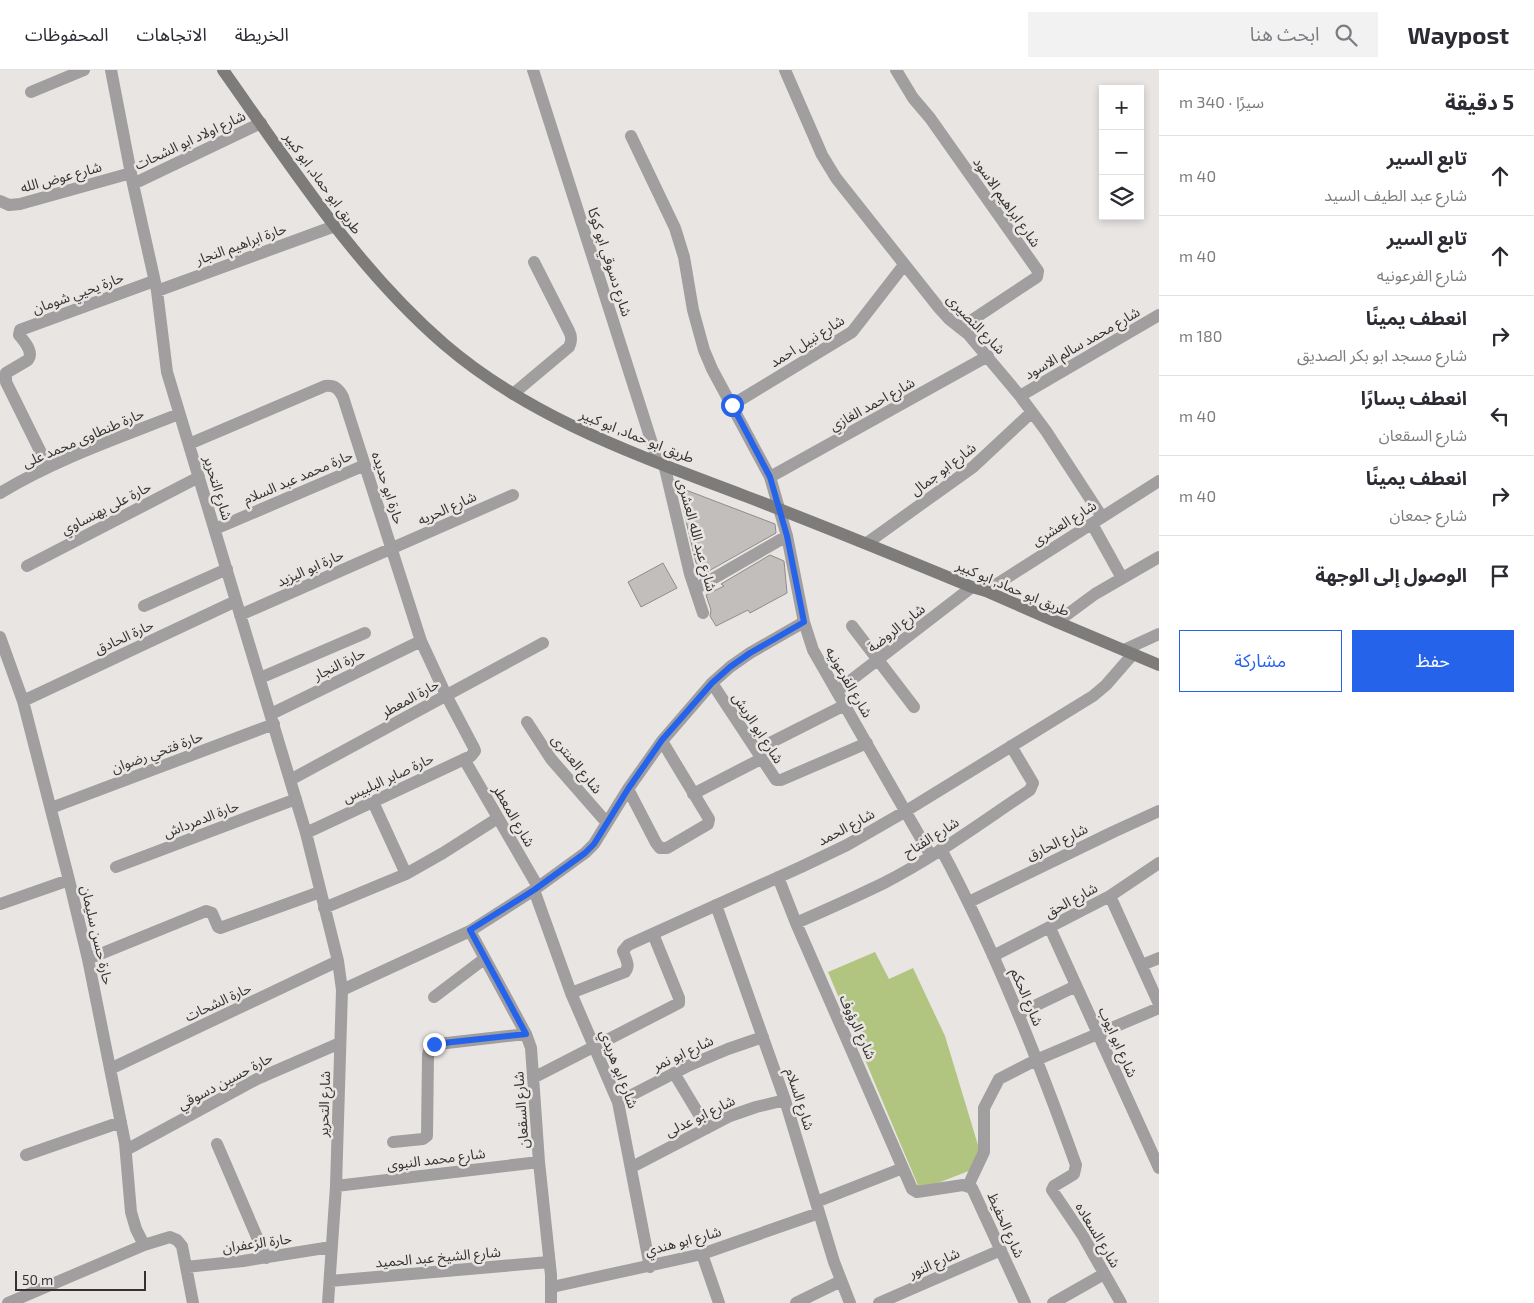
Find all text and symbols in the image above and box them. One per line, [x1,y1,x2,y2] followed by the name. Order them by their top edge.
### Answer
[1028,12,1378,57] search box
[1408,20,1509,49] text: Waypost
[1332,21,1360,49] icon: search
[1250,22,1320,45] text: ابحث هنا
[25,23,109,45] text: المحفوظات
[137,23,207,45] text: الاتجاهات
[235,23,289,45] text: الخريطة
[1099,85,1144,220] map controls
[1099,85,1144,130] button: +
[1445,89,1514,114] text: 5 دقيقة
[1179,92,1264,111] text: سيرًا · 340 m
[132,106,249,175] street label: شارع اولاد ابو الشحات
[279,128,366,238] street label: طريق ابو حماد, ابو كبير
[1099,130,1144,175] button: −
[1387,146,1467,169] text: تابع السير
[968,153,1045,252] street label: شارع ابراهيم الاسود
[18,158,104,198] street label: شارع عوض الله
[1486,162,1514,190] icon: ahead
[1179,166,1216,185] text: 40 m
[1099,175,1144,220] button: layers
[1324,185,1467,204] text: شارع عبد الطيف السيد
[582,205,636,319] street label: شارع دسوقي ابو كوكا
[192,219,290,271] street label: حارة ابراهيم النجار
[1387,226,1467,249] text: تابع السير
[1486,242,1514,270] icon: ahead
[1179,246,1216,265] text: 40 m
[1377,265,1467,284] text: شارع الفرعونيه
[30,268,127,320] street label: حارة يحيي شومان
[941,290,1009,359] street label: شارع النصيرى
[1021,303,1144,385] street label: شارع محمد سالم الاسود
[1366,306,1467,329] text: انعطف يمينًا
[766,311,849,373] street label: شارع نبيل احمد
[1486,322,1514,350] icon: right
[1179,326,1222,345] text: 180 m
[1297,345,1467,364] text: شارع مسجد ابو بكر الصديق
[826,373,919,437] street label: شارع احمد الغازي
[1361,386,1467,409] text: انعطف يسارًا
[721,394,744,417] route start
[1486,402,1514,430] icon: left
[19,404,147,472] street label: حارة طنطاوى محمد على
[576,404,697,468] street label: طريق ابو حماد, ابو كبير
[1179,406,1216,425] text: 40 m
[1379,425,1467,444] text: شارع السقعان
[907,439,981,501] street label: شارع ابو جمال
[241,446,356,510] street label: حارة محمد عبد السلام
[368,449,408,527] street label: حارة ابو حديده
[197,453,236,523] street label: شارع التحرير
[1366,466,1467,489] text: انعطف يمينًا
[671,477,721,594] street label: شارع عبد الله العشرى
[58,478,155,540] street label: حارة على بهنساوي
[1486,482,1514,510] icon: right
[1179,486,1216,505] text: 40 m
[415,487,480,531] street label: شارع الحريه
[1028,496,1101,552] street label: شارع العشرى
[1390,505,1467,524] text: شارع جمعان
[274,545,346,591] street label: حارة ابو اليزيد
[952,556,1072,621] street label: طريق ابو حماد, ابو كبير
[1486,562,1514,590] icon: arrive
[1315,563,1467,586] text: الوصول إلى الوجهة
[863,600,930,658] street label: شارع الروضة
[92,615,156,659] street label: حارة الحادق
[1179,630,1342,692] button: مشاركة
[1352,630,1514,692] button: حفظ
[820,643,877,722] street label: شارع الفرعونيه
[309,644,368,685] street label: حارة النجار
[377,675,442,722] street label: حارة المعطر
[727,689,788,768] street label: شارع ابو الريش
[109,727,206,779] street label: حارة فتحي رضوان
[546,731,606,798] street label: شارع العنترى
[340,749,436,807] street label: حارة صابر البلبيس
[487,781,539,851] street label: شارع المعطر
[161,796,241,842] street label: حارة الدمرداش
[814,805,878,851] street label: شارع الحمد
[900,813,963,863] street label: شارع الفتاح
[1023,819,1091,866] street label: شارع الحارق
[1041,879,1102,923] street label: شارع الحق
[77,884,117,986] street label: حارة حسن سليمان
[1005,965,1047,1030] street label: شارع الحكم
[182,979,254,1025] street label: حارة الشحات
[834,992,880,1063] street label: شارع الرؤوف
[1093,1004,1142,1081] street label: شارع ابو ايوب
[594,1027,642,1112] street label: شارع ابو هريدي
[649,1031,717,1077] street label: شارع ابو نمر
[423,1033,446,1056] route end
[174,1048,277,1116] street label: حارة حسين دسوقي
[780,1066,819,1133] street label: شارع السلام
[314,1070,336,1139] street label: شارع التحرير
[509,1071,535,1149] street label: شارع السقعان
[662,1091,739,1142] street label: شارع ابو عدلى
[386,1144,487,1176] street label: شارع محمد النبوى
[982,1189,1028,1262] street label: شارع الحفيظ
[1070,1199,1125,1272] street label: شارع السعاده
[643,1222,724,1262] street label: شارع ابو هندي
[221,1229,293,1257] street label: حارة الزعفران
[375,1243,502,1273] street label: شارع الشيخ عبد الحميد
[905,1244,963,1284] street label: شارع النور
[15,1268,146,1291] scale bar
[22,1271,53,1288] text: 50 m

